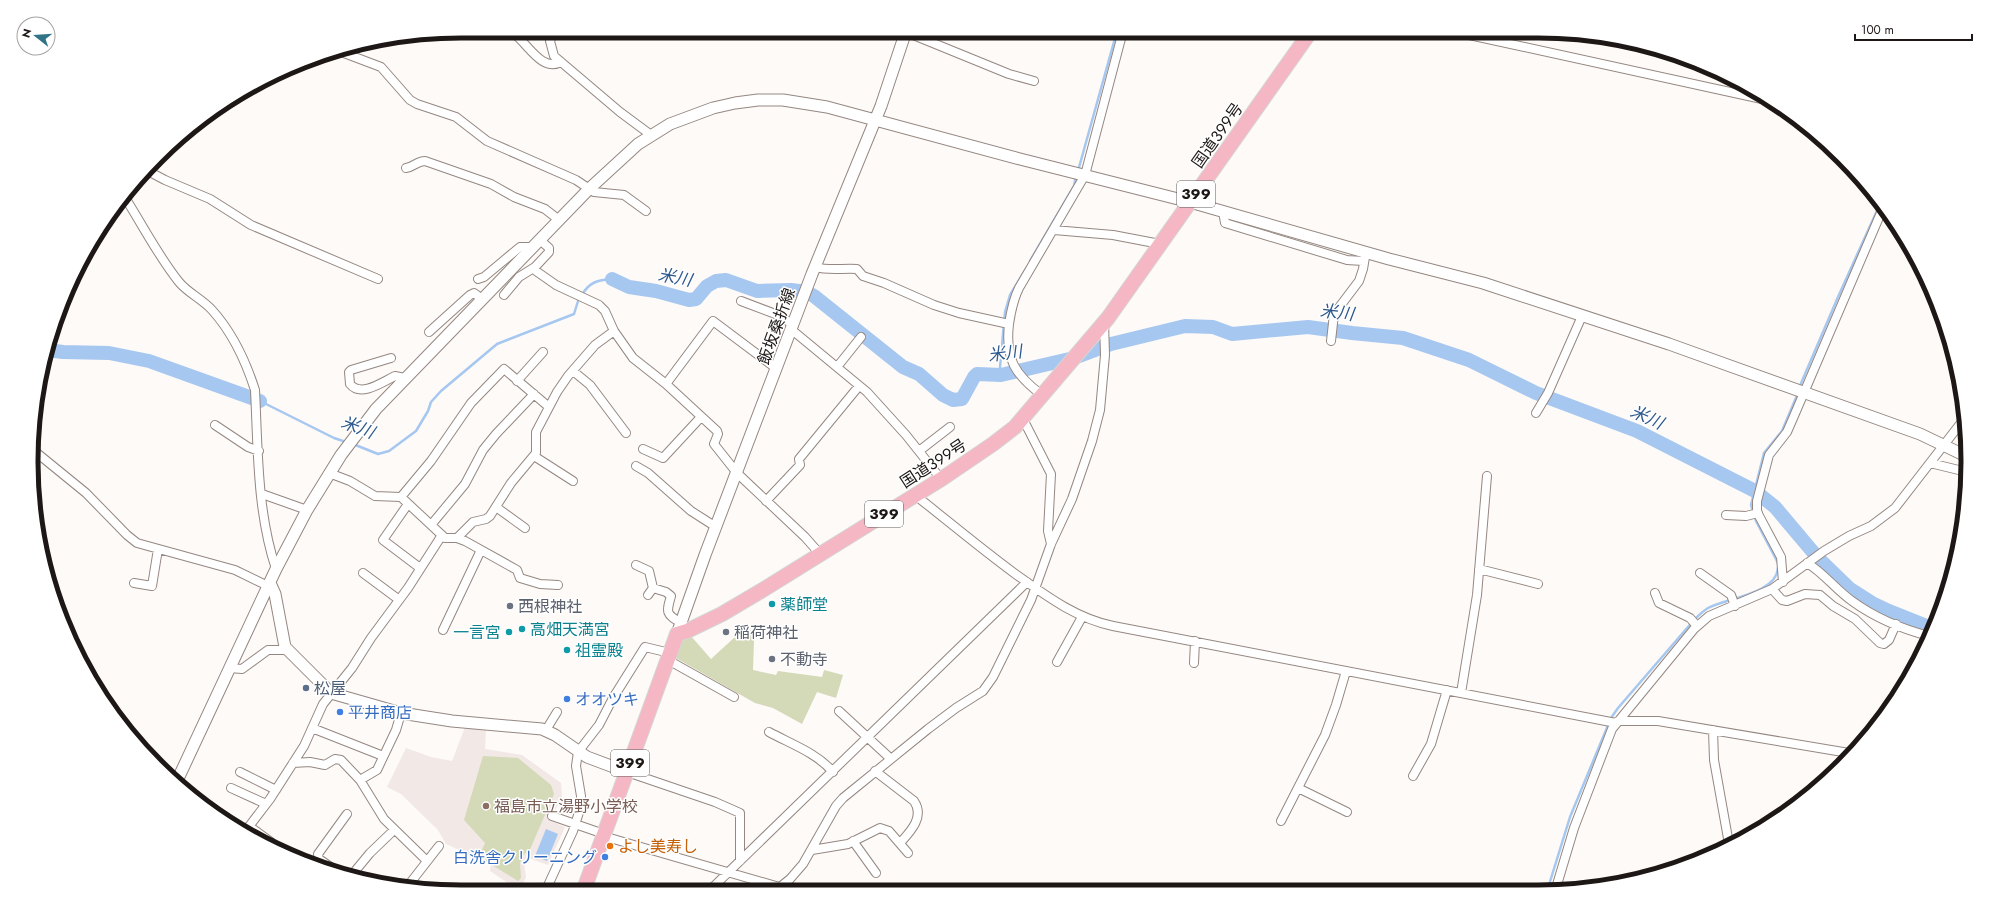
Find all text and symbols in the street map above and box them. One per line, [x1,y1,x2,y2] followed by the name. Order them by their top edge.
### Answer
[16,16,56,56] north arrow
[1855,16,1972,42] scale bar
[1861,21,1894,39] text: 100 m
[18,27,35,40] text: N
[1186,98,1248,173] street label: 国道399号
[1177,181,1215,207] road number: 399
[656,262,696,292] water label: 米川
[752,285,801,368] street label: 飯坂桑折線
[1319,298,1357,326] water label: 米川
[987,339,1025,367] water label: 米川
[1627,399,1669,436] water label: 米川
[338,410,380,445] water label: 米川
[895,433,971,494] street label: 国道399号
[865,501,903,527] road number: 399
[780,593,828,616] place label: 薬師堂
[518,595,582,618] place label: 西根神社
[767,599,777,609] marker: 薬師堂
[505,601,515,611] marker: 西根神社
[530,618,610,641] place label: 高畑天満宮
[453,621,501,644] place label: 一言宮
[734,621,798,644] place label: 稲荷神社
[517,624,527,634] marker: 高畑天満宮
[504,627,514,637] marker: 一言宮
[721,627,731,637] marker: 稲荷神社
[575,639,623,662] place label: 祖霊殿
[562,645,572,655] marker: 祖霊殿
[780,648,828,671] place label: 不動寺
[767,654,777,664] marker: 不動寺
[314,677,346,700] place label: 松屋
[301,683,311,693] marker: 松屋
[575,688,639,711] place label: オオツキ
[562,694,572,704] marker: オオツキ
[348,701,412,724] place label: 平井商店
[335,707,345,717] marker: 平井商店
[611,750,649,776] road number: 399
[494,795,638,818] place label: 福島市立湯野小学校
[481,801,491,811] marker: 福島市立湯野小学校
[618,835,698,858] place label: よし美寿し
[605,841,615,851] marker: よし美寿し
[453,846,597,869] place label: 白洗舎クリーニング
[600,852,610,862] marker: 白洗舎クリーニング

